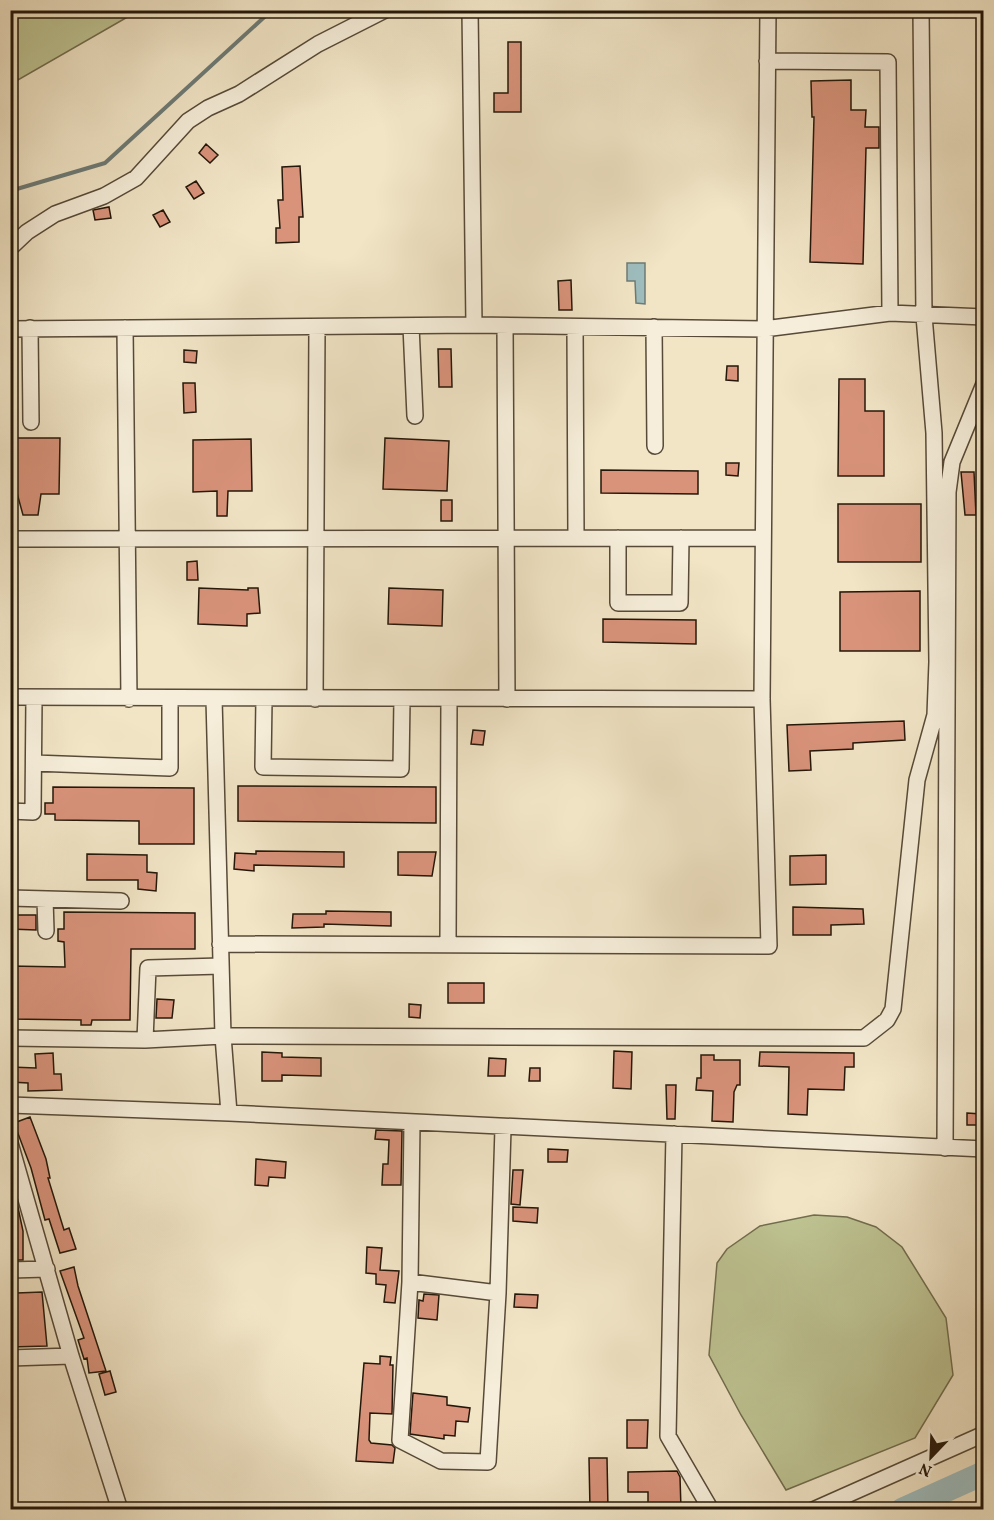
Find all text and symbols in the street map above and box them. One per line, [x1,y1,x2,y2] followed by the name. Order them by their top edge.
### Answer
[901,1427,961,1487] north arrow
[916,1456,936,1481] text: N

